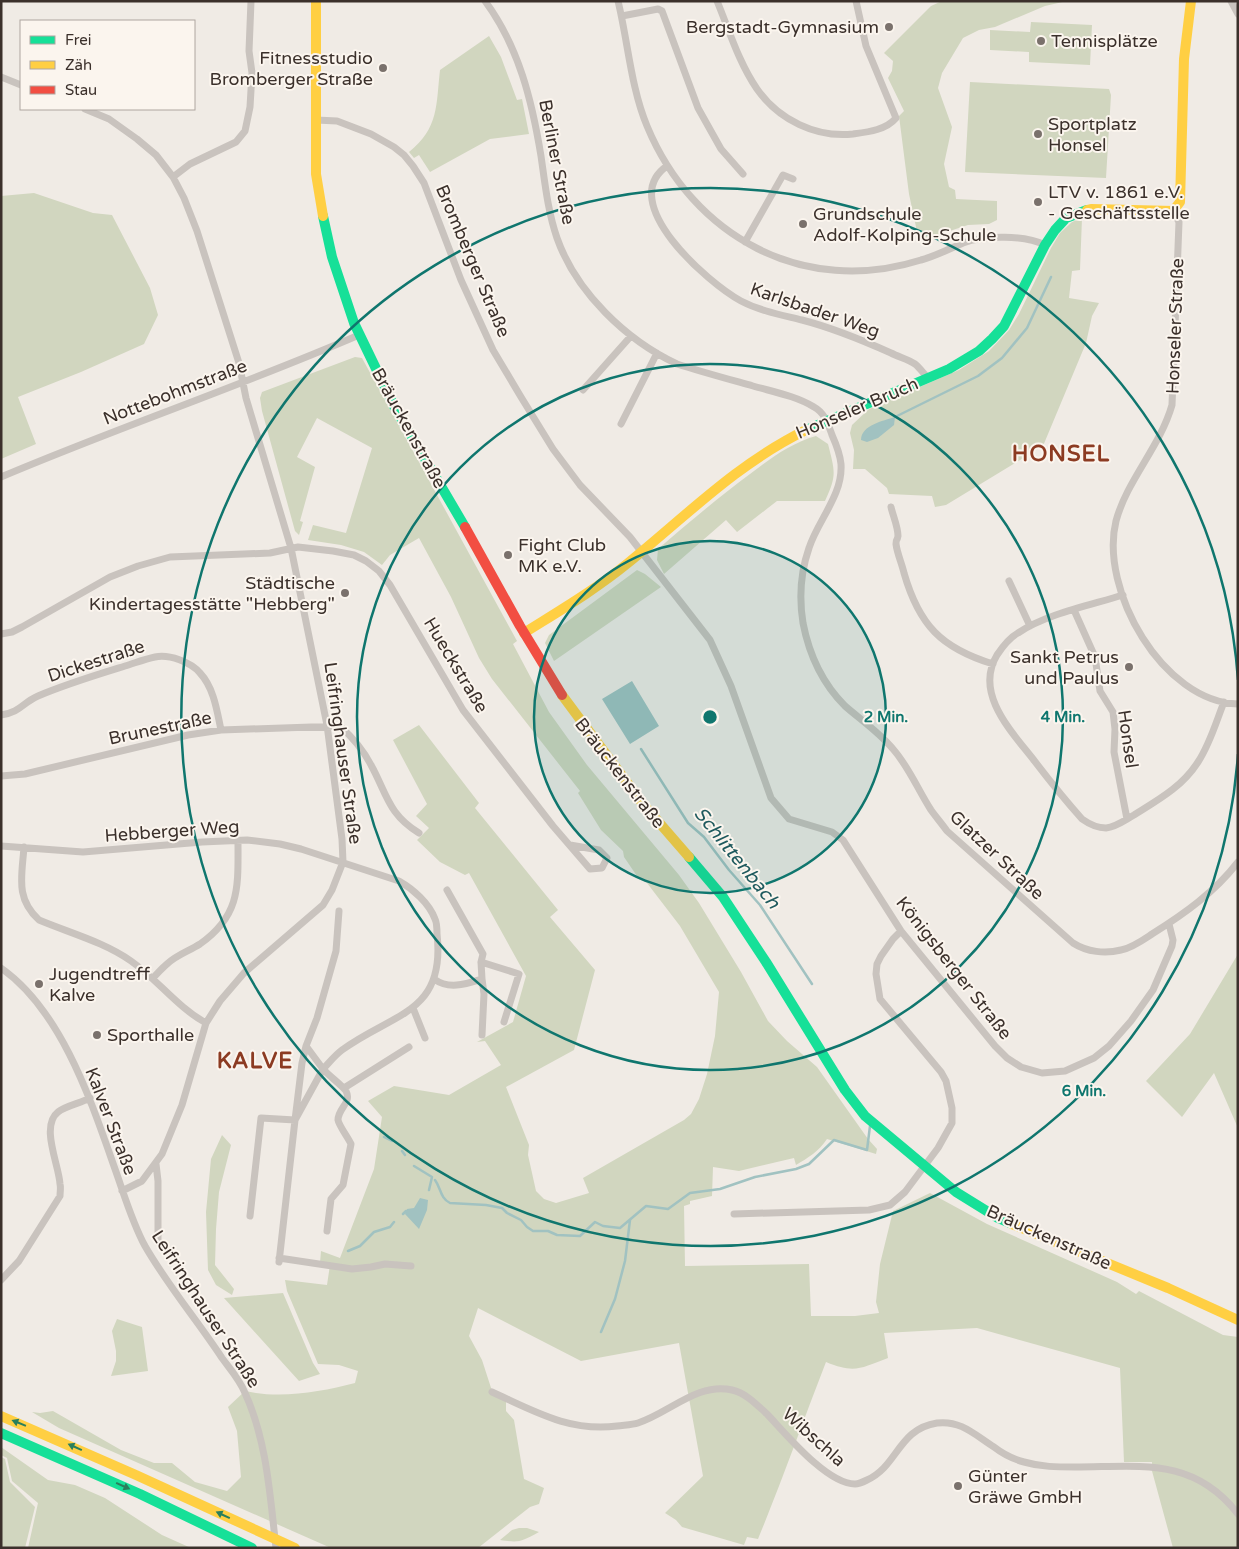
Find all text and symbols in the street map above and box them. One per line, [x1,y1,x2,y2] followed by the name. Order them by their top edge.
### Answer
[686,16,879,38] place label: Bergstadt-Gymnasium
[20,20,195,110] legend
[883,21,895,33] marker: Bergstadt-Gymnasium
[1051,30,1158,52] place label: Tennisplätze
[65,31,91,49] text: Frei
[1035,35,1047,47] marker: Tennisplätze
[210,47,373,90] place label: Fitnessstudio Bromberger Straße
[65,56,92,74] text: Zäh
[377,62,389,74] marker: Fitnessstudio Bromberger Straße
[65,81,97,99] text: Stau
[534,98,580,226] street label: Berliner Straße
[1048,113,1137,156] place label: Sportplatz Honsel
[1032,128,1044,140] marker: Sportplatz Honsel
[431,181,515,341] street label: Bromberger Straße
[1048,181,1190,224] place label: LTV v. 1861 e.V. - Geschäftsstelle
[1032,196,1044,208] marker: LTV v. 1861 e.V. - Geschäftsstelle
[813,203,997,246] place label: Grundschule Adolf-Kolping-Schule
[797,218,809,230] marker: Grundschule Adolf-Kolping-Schule
[1162,258,1188,394] street label: Honseler Straße
[747,278,883,342] street label: Karlsbader Weg
[100,354,250,430] street label: Nottebohmstraße
[367,364,451,492] street label: Bräuckenstraße
[792,372,922,444] street label: Honseler Bruch
[1012,441,1110,467] district label: HONSEL
[518,534,606,577] place label: Fight Club MK e.V.
[502,549,514,561] marker: Fight Club MK e.V.
[89,572,335,615] place label: Städtische Kindertagesstätte "Hebberg"
[339,587,351,599] marker: Städtische Kindertagesstätte "Hebberg"
[419,613,493,717] street label: Hueckstraße
[45,635,147,687] street label: Dickestraße
[1010,646,1119,689] place label: Sankt Petrus und Paulus
[319,661,367,845] street label: Leifringhauser Straße
[1123,661,1135,673] marker: Sankt Petrus und Paulus
[106,706,214,750] street label: Brunestraße
[701,708,719,726] centre of rings
[864,708,908,726] text: 2 Min.
[1041,708,1085,726] text: 4 Min.
[1113,708,1143,770] street label: Honsel
[570,713,670,833] street label: Bräuckenstraße
[689,803,785,913] water label: Schlittenbach
[945,806,1049,904] street label: Glatzer Straße
[104,815,240,847] street label: Hebberger Weg
[891,892,1017,1044] street label: Königsberger Straße
[49,963,150,1006] place label: Jugendtreff Kalve
[33,978,45,990] marker: Jugendtreff Kalve
[107,1024,194,1046] place label: Sporthalle
[91,1029,103,1041] marker: Sporthalle
[217,1048,293,1074] district label: KALVE
[80,1064,142,1178] street label: Kalver Straße
[1062,1082,1106,1100] text: 6 Min.
[983,1200,1115,1274] street label: Bräuckenstraße
[147,1226,265,1392] street label: Leifringhauser Straße
[778,1403,850,1471] street label: Wibschla
[11,1419,26,1427] one-way arrow
[68,1443,82,1451] one-way arrow
[968,1465,1082,1508] place label: Günter Gräwe GmbH
[952,1480,964,1492] marker: Günter Gräwe GmbH
[116,1483,130,1491] one-way arrow
[216,1510,230,1518] one-way arrow

